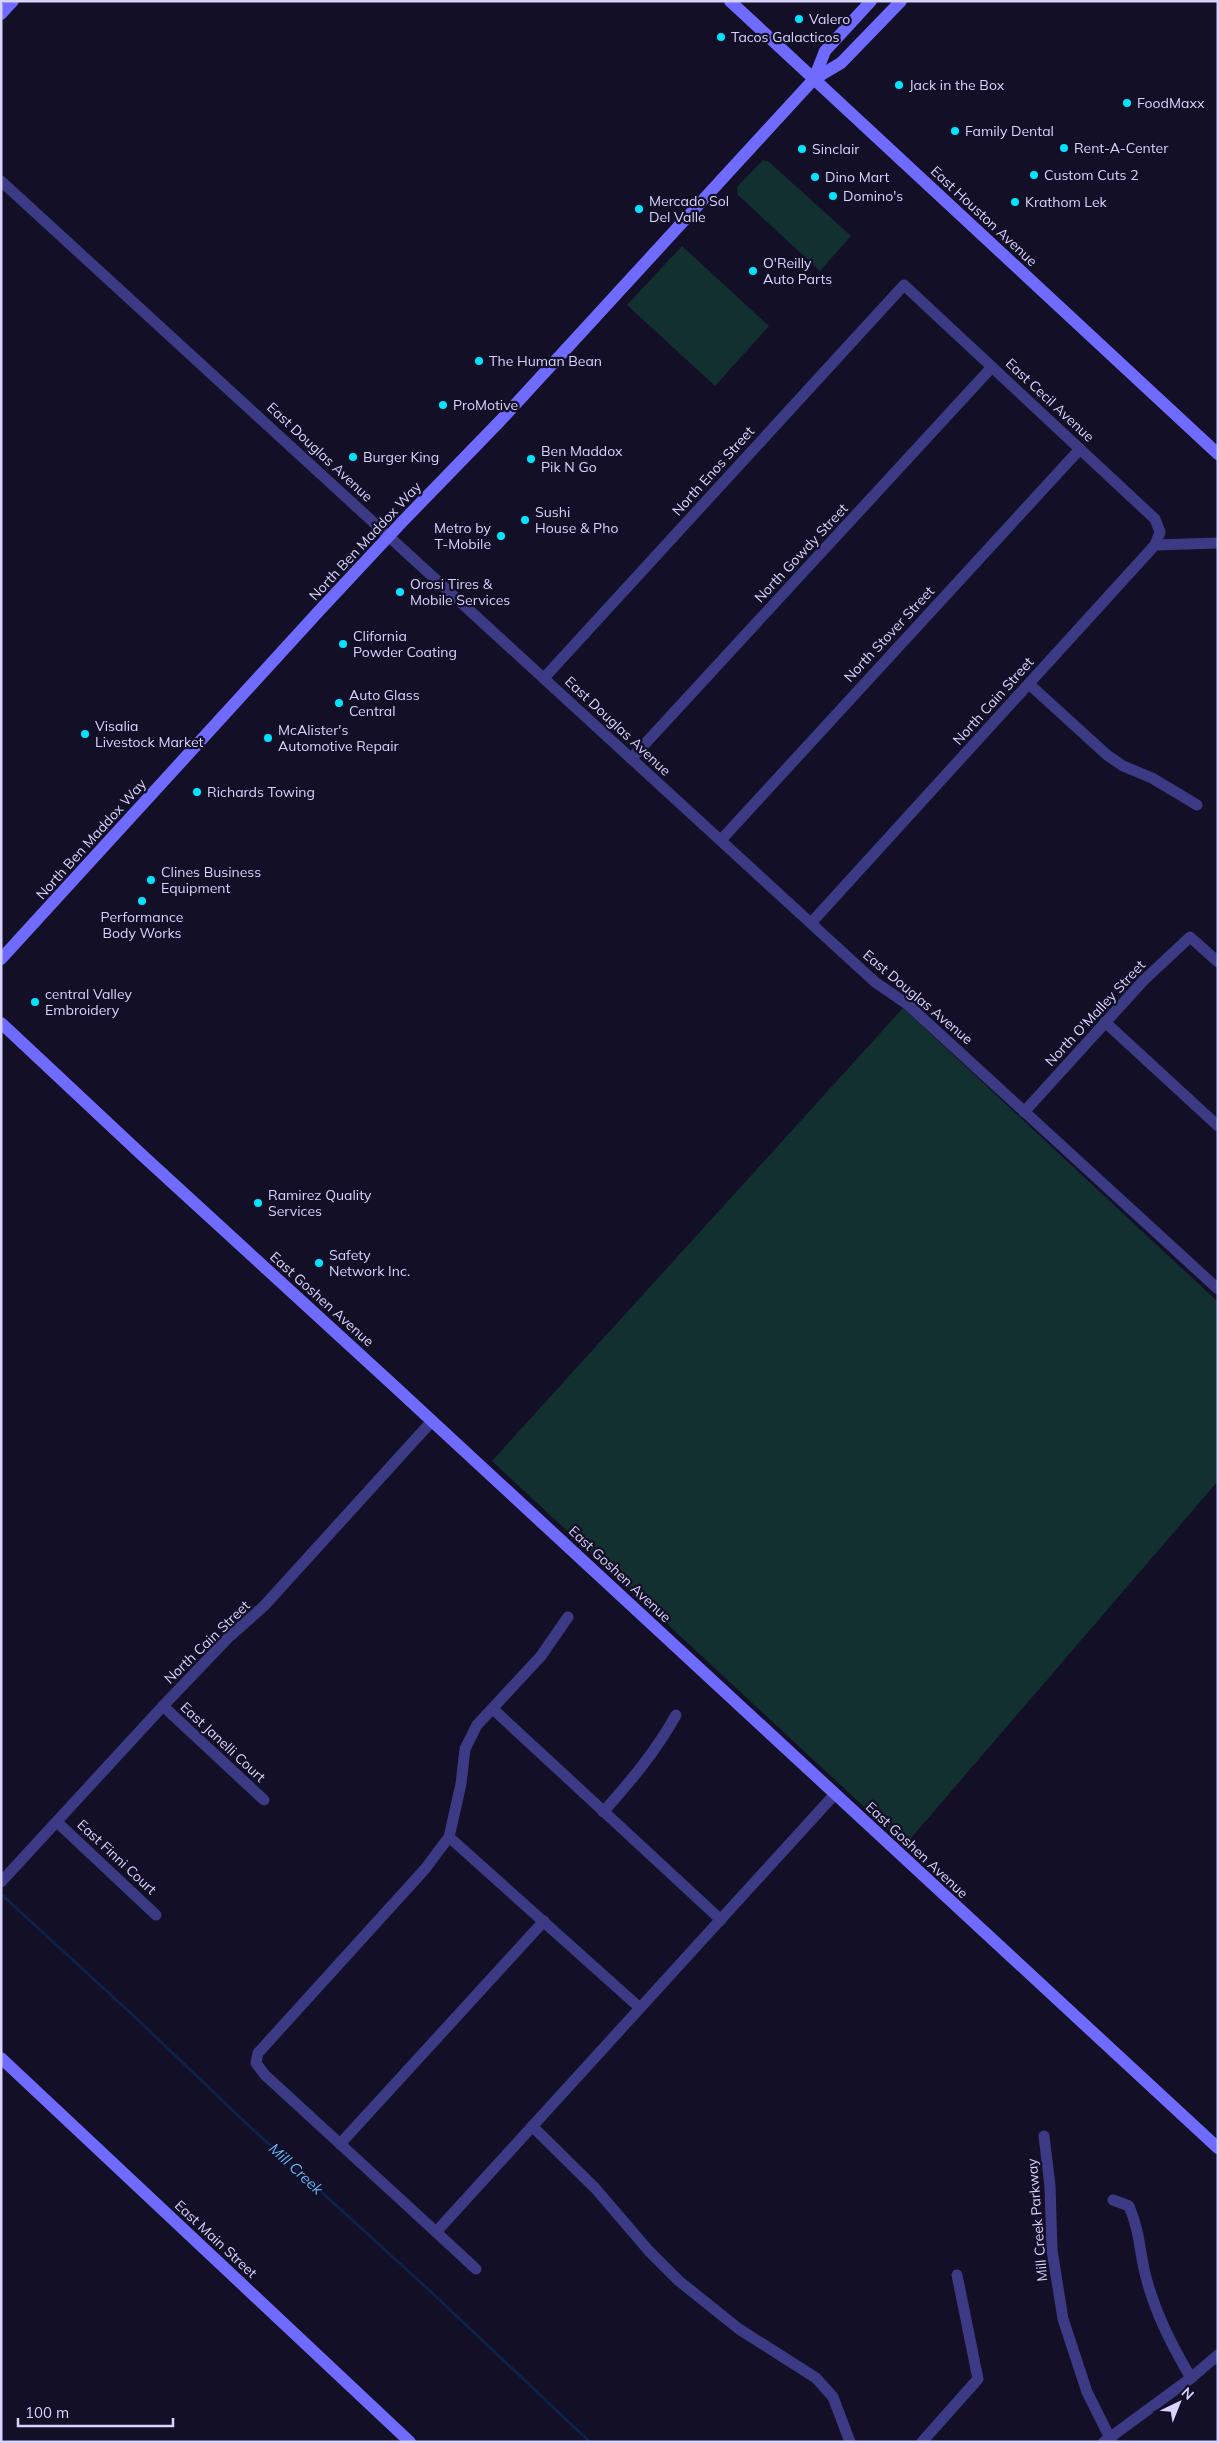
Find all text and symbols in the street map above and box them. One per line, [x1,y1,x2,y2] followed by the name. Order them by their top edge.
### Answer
[809,10,850,28] place label: Valero
[793,13,805,25] marker: Valero
[731,28,839,46] place label: Tacos Galacticos
[715,31,727,43] marker: Tacos Galacticos
[909,76,1005,94] place label: Jack in the Box
[893,79,905,91] marker: Jack in the Box
[1137,94,1205,112] place label: FoodMaxx
[1121,97,1133,109] marker: FoodMaxx
[965,122,1054,140] place label: Family Dental
[949,125,961,137] marker: Family Dental
[1074,139,1169,157] place label: Rent-A-Center
[812,140,860,158] place label: Sinclair
[1058,142,1070,154] marker: Rent-A-Center
[796,143,808,155] marker: Sinclair
[927,162,1041,270] street label: East Houston Avenue
[1044,166,1139,184] place label: Custom Cuts 2
[825,168,890,186] place label: Dino Mart
[1028,169,1040,181] marker: Custom Cuts 2
[809,171,821,183] marker: Dino Mart
[843,187,903,205] place label: Domino's
[827,190,839,202] marker: Domino's
[649,192,729,226] place label: Mercado Sol Del Valle
[1025,193,1108,211] place label: Krathom Lek
[1009,196,1021,208] marker: Krathom Lek
[633,203,645,215] marker: Mercado Sol Del Valle
[763,254,832,288] place label: O'Reilly Auto Parts
[747,265,759,277] marker: O'Reilly Auto Parts
[489,352,602,370] place label: The Human Bean
[1002,354,1098,446] street label: East Cecil Avenue
[473,355,485,367] marker: The Human Bean
[453,396,518,414] place label: ProMotive
[263,398,377,506] street label: East Douglas Avenue
[437,399,449,411] marker: ProMotive
[668,422,758,520] street label: North Enos Street
[541,442,623,476] place label: Ben Maddox Pik N Go
[363,448,439,466] place label: Burger King
[347,451,359,463] marker: Burger King
[525,453,537,465] marker: Ben Maddox Pik N Go
[305,477,425,604] street label: North Ben Maddox Way
[750,500,852,606] street label: North Gowdy Street
[535,503,618,537] place label: Sushi House & Pho
[519,514,531,526] marker: Sushi House & Pho
[434,519,492,553] place label: Metro by T-Mobile
[495,530,507,542] marker: Metro by T-Mobile
[410,575,510,609] place label: Orosi Tires & Mobile Services
[840,582,938,686] street label: North Stover Street
[394,586,406,598] marker: Orosi Tires & Mobile Services
[353,627,457,661] place label: Clifornia Powder Coating
[337,638,349,650] marker: Clifornia Powder Coating
[949,653,1037,749] street label: North Cain Street
[561,672,675,780] street label: East Douglas Avenue
[349,686,420,720] place label: Auto Glass Central
[333,697,345,709] marker: Auto Glass Central
[95,717,204,751] place label: Visalia Livestock Market
[278,721,400,755] place label: McAlister's Automotive Repair
[79,728,91,740] marker: Visalia Livestock Market
[262,732,274,744] marker: McAlister's Automotive Repair
[32,774,150,903] street label: North Ben Maddox Way
[207,783,315,801] place label: Richards Towing
[191,786,203,798] marker: Richards Towing
[161,863,261,897] place label: Clines Business Equipment
[145,874,157,886] marker: Clines Business Equipment
[136,895,148,907] marker: Performance Body Works
[101,908,183,942] place label: Performance Body Works
[859,946,977,1048] street label: East Douglas Avenue
[1041,956,1149,1070] street label: North O'Malley Street
[45,985,132,1019] place label: central Valley Embroidery
[29,996,41,1008] marker: central Valley Embroidery
[268,1186,372,1220] place label: Ramirez Quality Services
[252,1197,264,1209] marker: Ramirez Quality Services
[329,1246,410,1280] place label: Safety Network Inc.
[266,1248,378,1350] street label: East Goshen Avenue
[313,1257,325,1269] marker: Safety Network Inc.
[565,1522,675,1626] street label: East Goshen Avenue
[160,1596,254,1687] street label: North Cain Street
[177,1698,269,1786] street label: East Janelli Court
[862,1798,972,1902] street label: East Goshen Avenue
[74,1816,161,1898] street label: East Finni Court
[265,2139,328,2199] water label: Mill Creek
[1023,2157,1051,2282] street label: Mill Creek Parkway
[171,2196,261,2282] street label: East Main Street
[1154,2378,1204,2428] north arrow
[1178,2383,1198,2404] text: N
[18,2396,172,2428] scale bar
[25,2403,69,2422] text: 100 m

